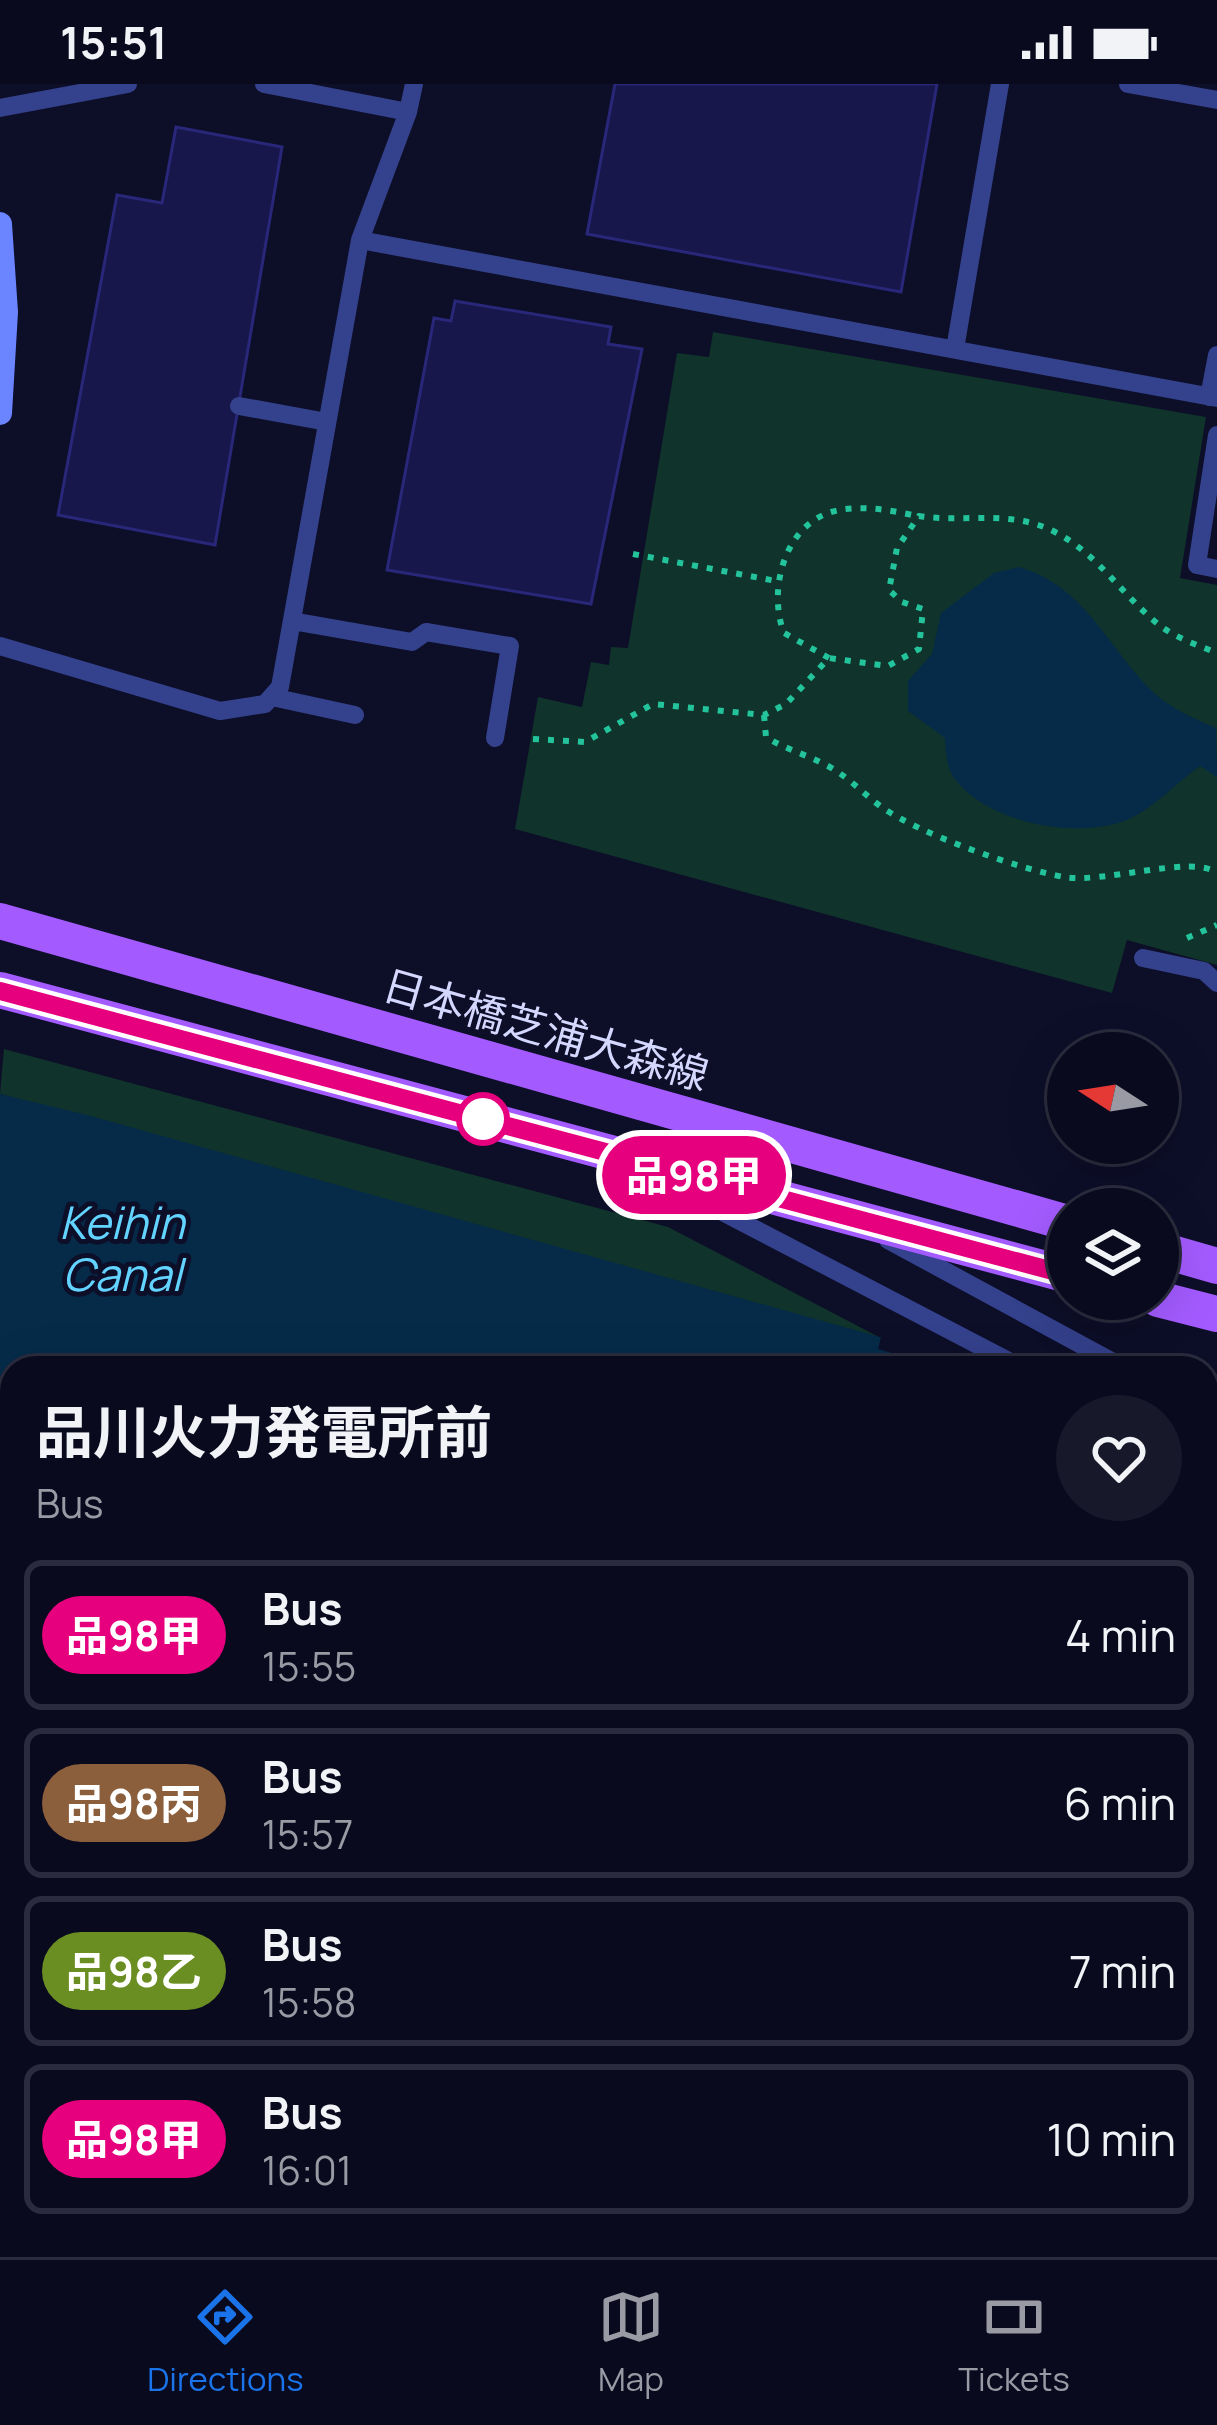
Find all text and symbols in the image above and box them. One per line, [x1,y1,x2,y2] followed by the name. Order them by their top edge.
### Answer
[60,11,168,73] text: 15:51
[377,955,715,1103] street label: 日本橋芝浦大森線
[1047,1032,1179,1164] north arrow
[1047,1032,1179,1320] map controls
[458,1094,508,1144] unlabelled marker
[610,1136,778,1214] line badge: 品98甲
[626,1146,762,1204] text: 品98甲
[1047,1188,1179,1320] button: layers
[59,1191,187,1305] water label: Keihin Canal
[36,1392,492,1470] text: 品川火力発電所前
[1056,1395,1182,1521] button: heart
[36,1476,104,1530] text: Bus
[262,1577,343,1639] text: Bus
[1065,1604,1176,1666] text: 4 min
[66,1606,202,1664] text: 品98甲
[262,1639,356,1693] text: 15:55
[262,1745,343,1807] text: Bus
[1064,1772,1176,1834] text: 6 min
[66,1774,202,1832] text: 品98丙
[262,1807,353,1861] text: 15:57
[262,1913,343,1975] text: Bus
[1069,1940,1176,2002] text: 7 min
[66,1942,202,2000] text: 品98乙
[262,1975,356,2029] text: 15:58
[262,2081,343,2143] text: Bus
[1047,2108,1176,2170] text: 10 min
[66,2110,202,2168] text: 品98甲
[262,2143,352,2197] text: 16:01
[147,2284,304,2401] tab: Directions
[598,2284,664,2401] tab: Map
[958,2284,1070,2401] tab: Tickets

